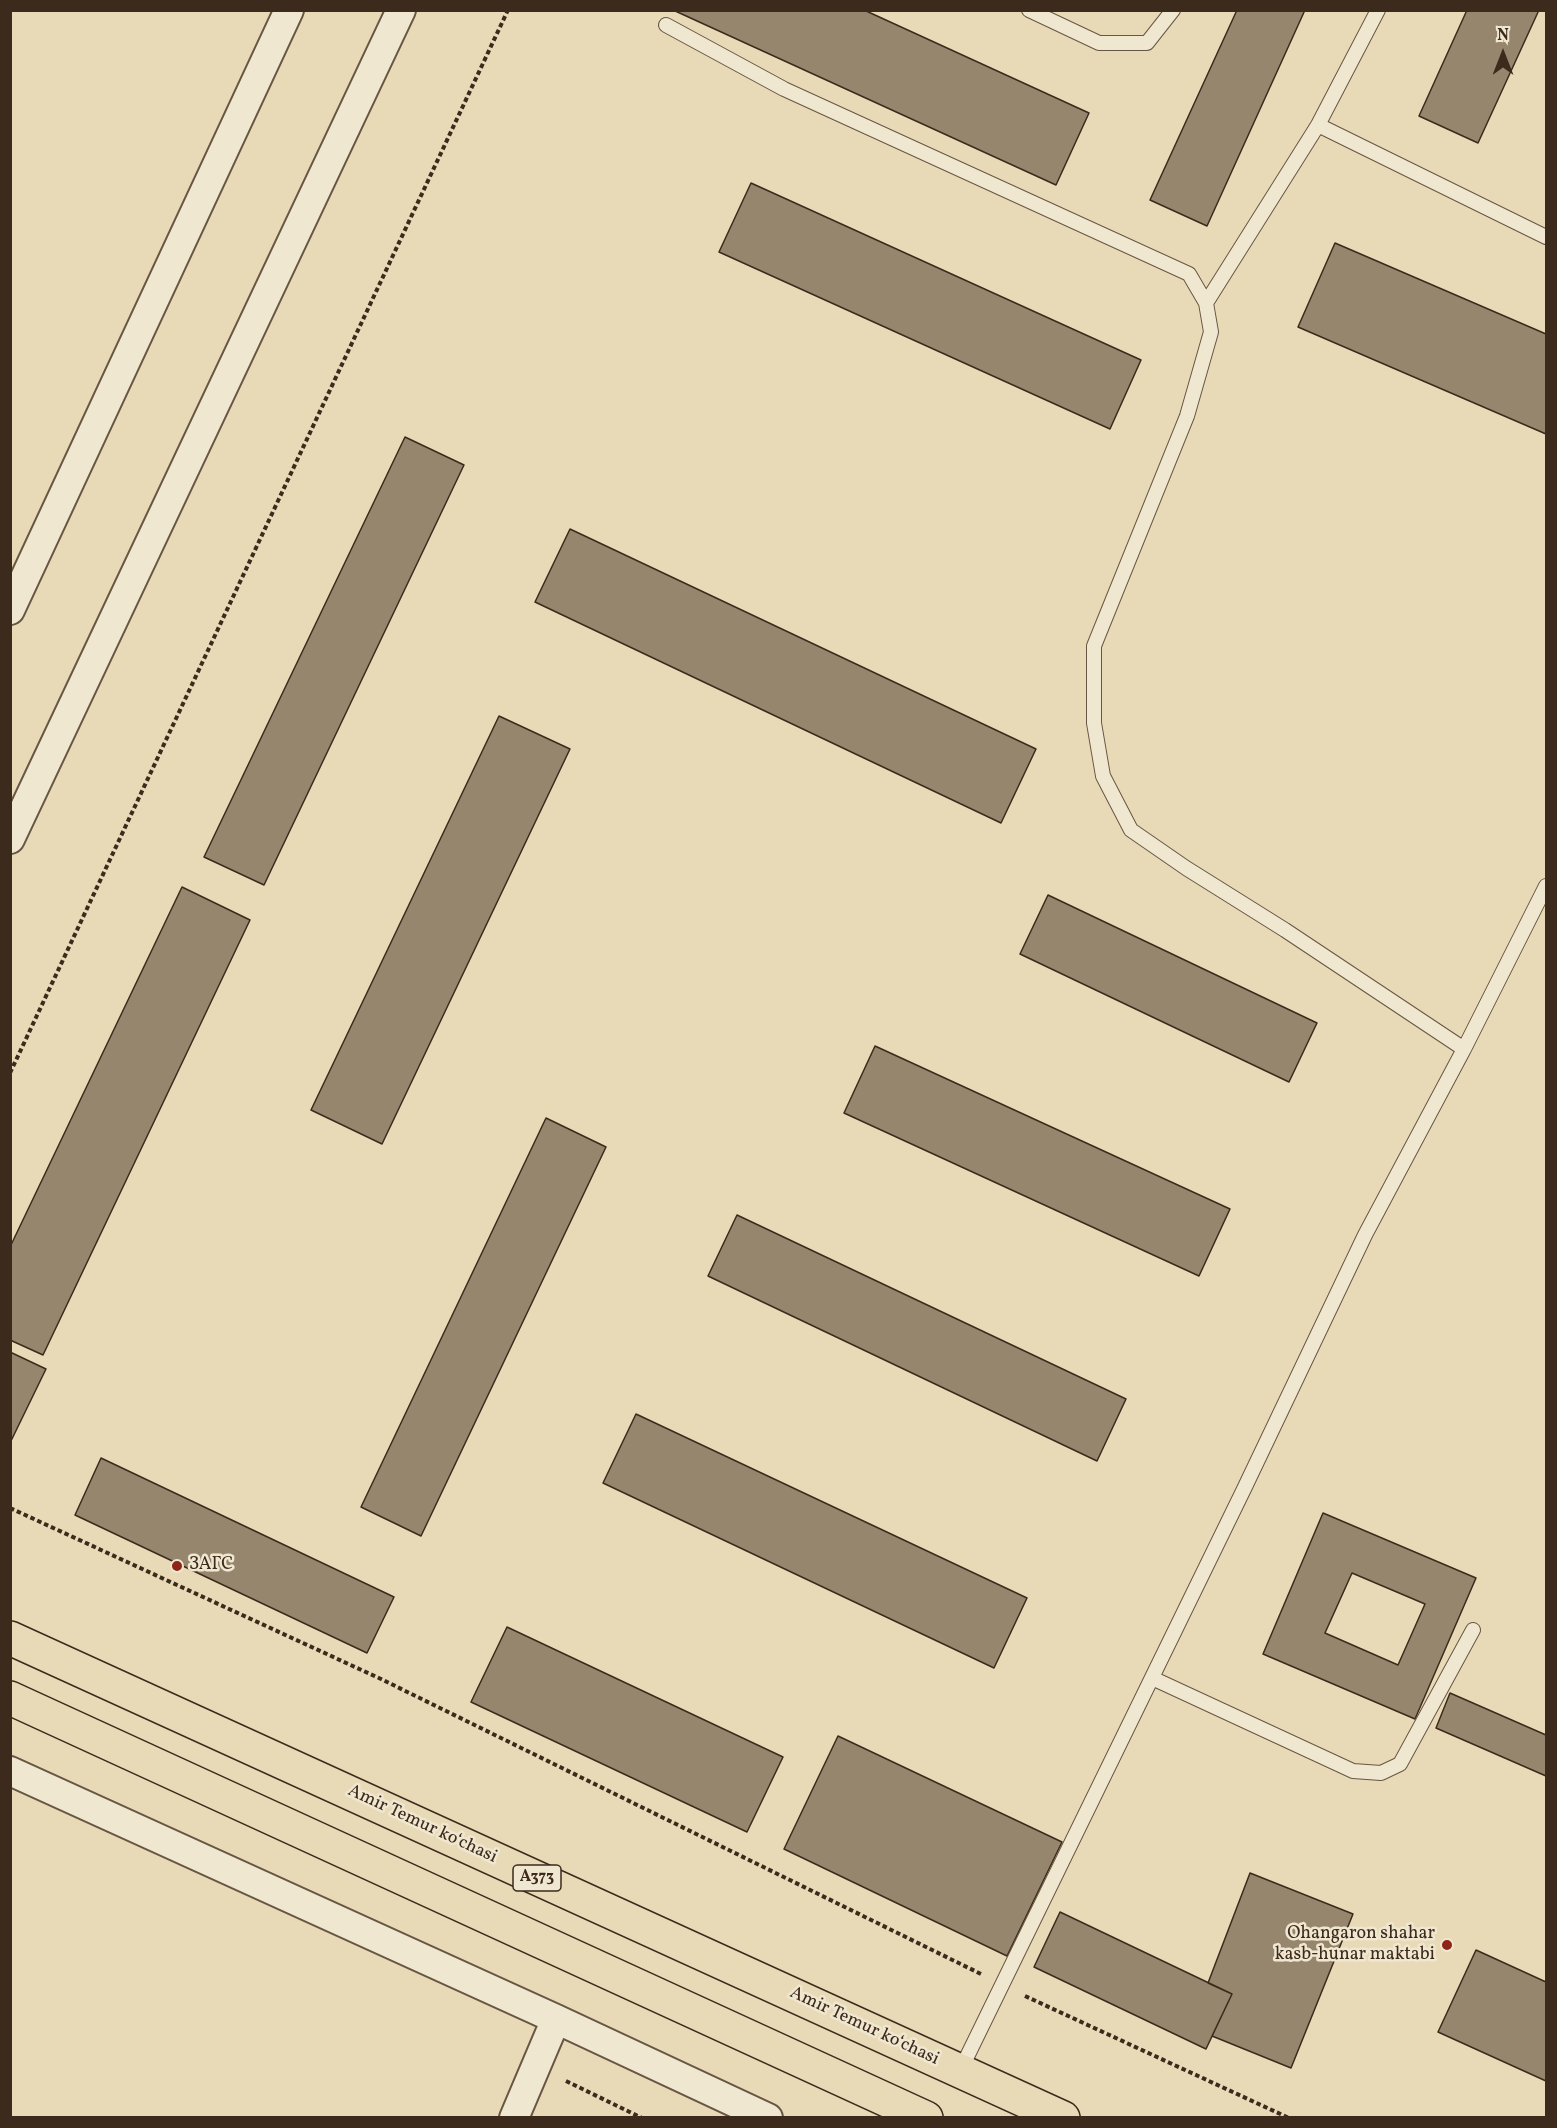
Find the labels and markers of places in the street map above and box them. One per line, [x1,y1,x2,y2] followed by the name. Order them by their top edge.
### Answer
[189,1555,233,1577] place label: ЗАГС
[170,1559,184,1573] marker: ЗАГС
[1275,1924,1435,1966] place label: Ohangaron shahar kasb-hunar maktabi
[1440,1938,1454,1952] marker: Ohangaron shahar kasb-hunar maktabi

